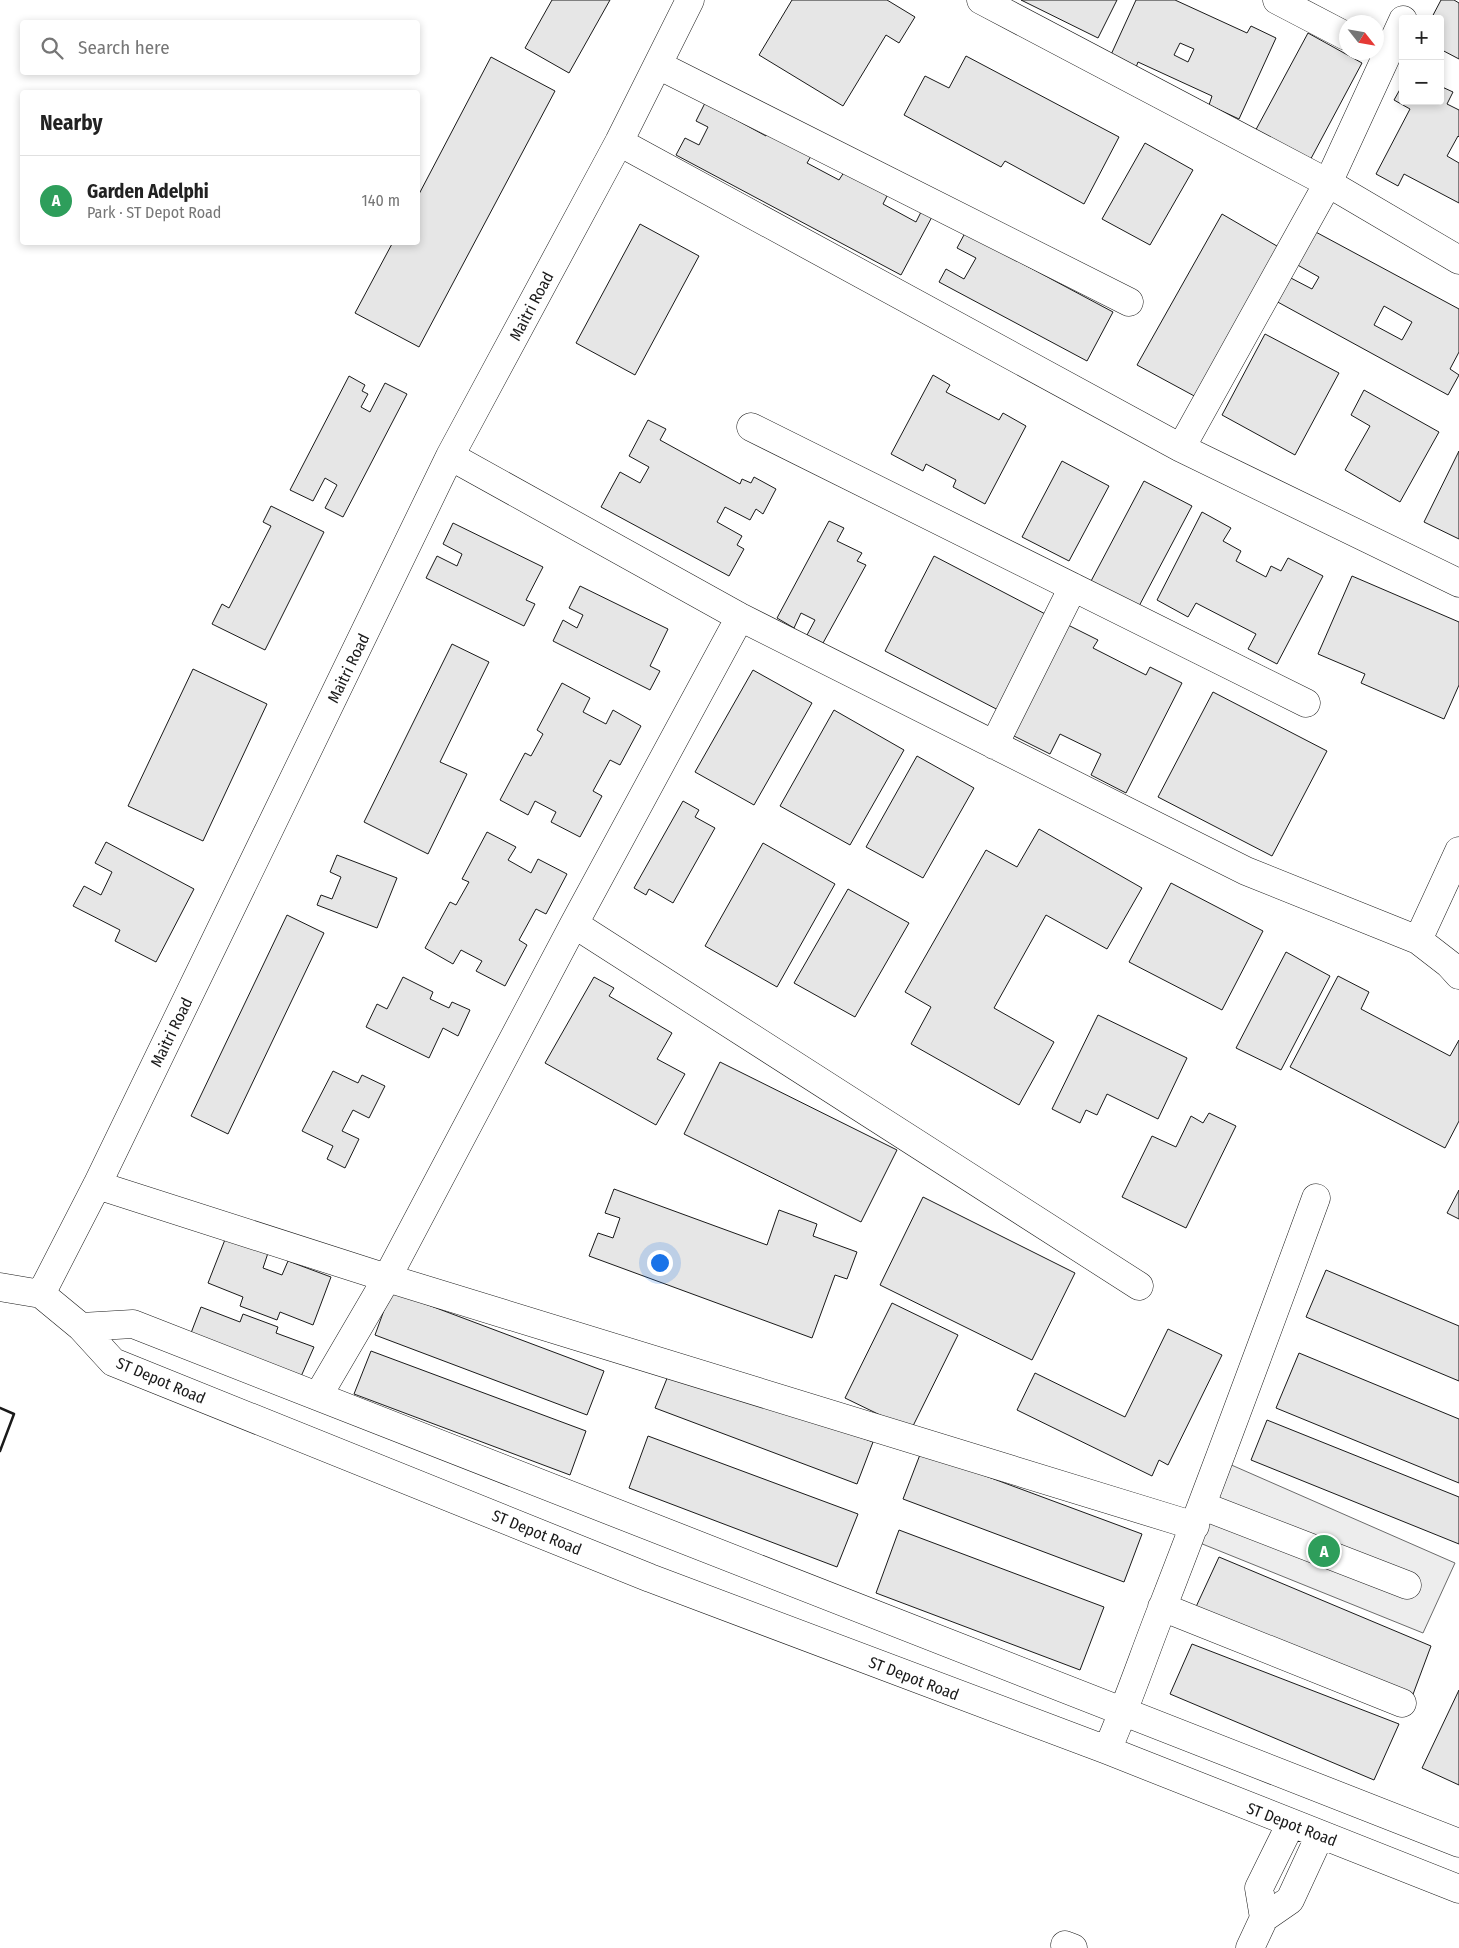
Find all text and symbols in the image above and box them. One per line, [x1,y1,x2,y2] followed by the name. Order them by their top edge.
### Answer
[1339,15,1384,60] north arrow
[1399,15,1444,105] map controls
[1399,15,1444,60] button: +
[20,20,420,75] search box
[38,34,66,62] icon: search
[78,36,170,59] text: Search here
[1399,60,1444,105] button: −
[40,110,102,136] text: Nearby
[87,180,209,203] text: Garden Adelphi
[52,191,60,210] text: A
[362,191,400,210] text: 140 m
[87,203,221,222] text: Park · ST Depot Road
[505,269,557,344] street label: Maitri Road
[323,630,373,706] street label: Maitri Road
[146,994,196,1070] street label: Maitri Road
[647,1250,673,1276] your location
[113,1353,208,1408] street label: ST Depot Road
[489,1506,584,1559] street label: ST Depot Road
[1308,1532,1340,1570] pin: A
[866,1653,962,1704] street label: ST Depot Road
[1244,1799,1340,1850] street label: ST Depot Road

